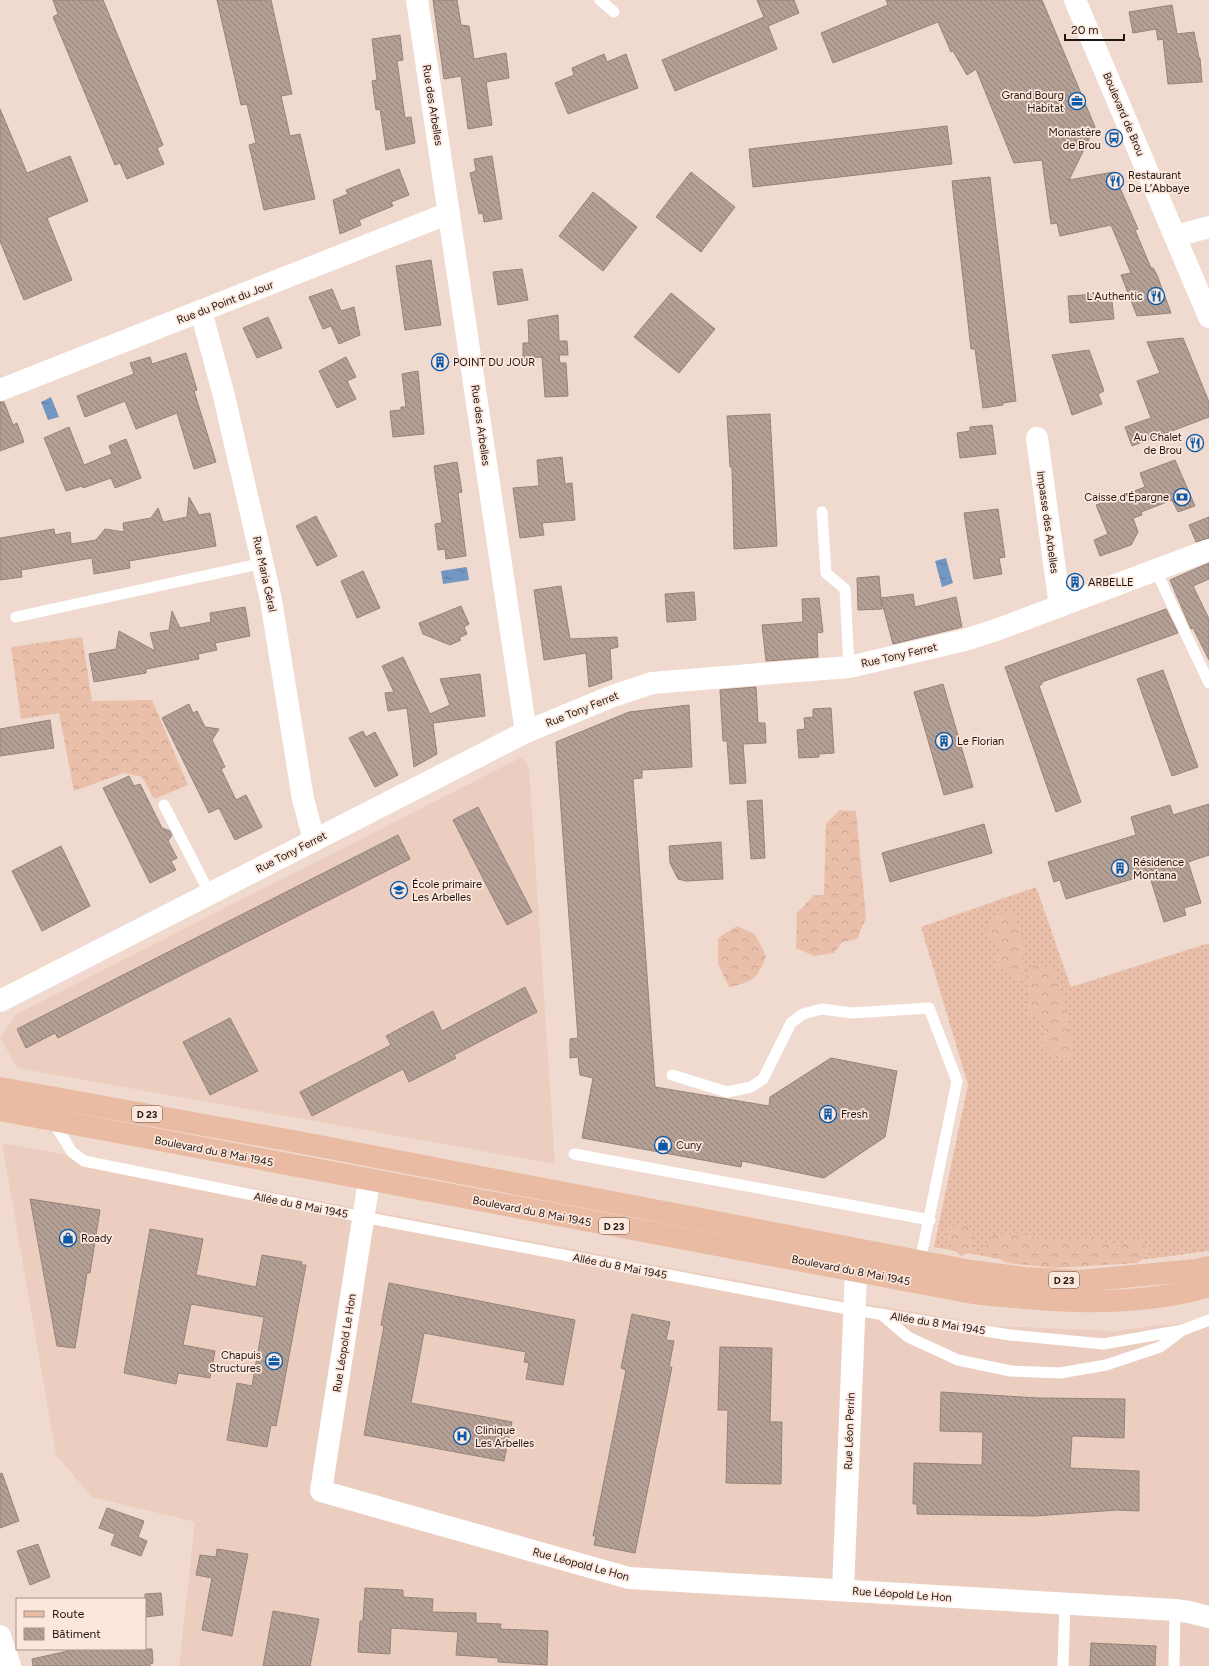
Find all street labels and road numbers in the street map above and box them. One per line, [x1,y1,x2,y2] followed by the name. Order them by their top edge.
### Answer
[420,64,445,146] street label: Rue des Arbelles
[1100,70,1147,158] street label: Boulevard de Brou
[175,278,276,327] street label: Rue du Point du Jour
[468,384,493,466] street label: Rue des Arbelles
[1034,470,1061,574] street label: Impasse des Arbelles
[250,535,279,613] street label: Rue Maria Géral
[860,640,938,671] street label: Rue Tony Ferret
[544,689,621,730] street label: Rue Tony Ferret
[254,829,329,876] street label: Rue Tony Ferret
[132,1106,162,1122] road number: D 23
[154,1134,274,1169] street label: Boulevard du 8 Mai 1945
[253,1190,349,1221] street label: Allée du 8 Mai 1945
[472,1194,592,1229] street label: Boulevard du 8 Mai 1945
[599,1218,629,1234] road number: D 23
[572,1251,668,1282] street label: Allée du 8 Mai 1945
[791,1253,911,1288] street label: Boulevard du 8 Mai 1945
[1049,1272,1079,1288] road number: D 23
[330,1293,359,1393] street label: Rue Léopold Le Hon
[890,1310,986,1337] street label: Allée du 8 Mai 1945
[842,1392,857,1470] street label: Rue Léon Perrin
[531,1545,631,1584] street label: Rue Léopold Le Hon
[852,1585,952,1604] street label: Rue Léopold Le Hon

